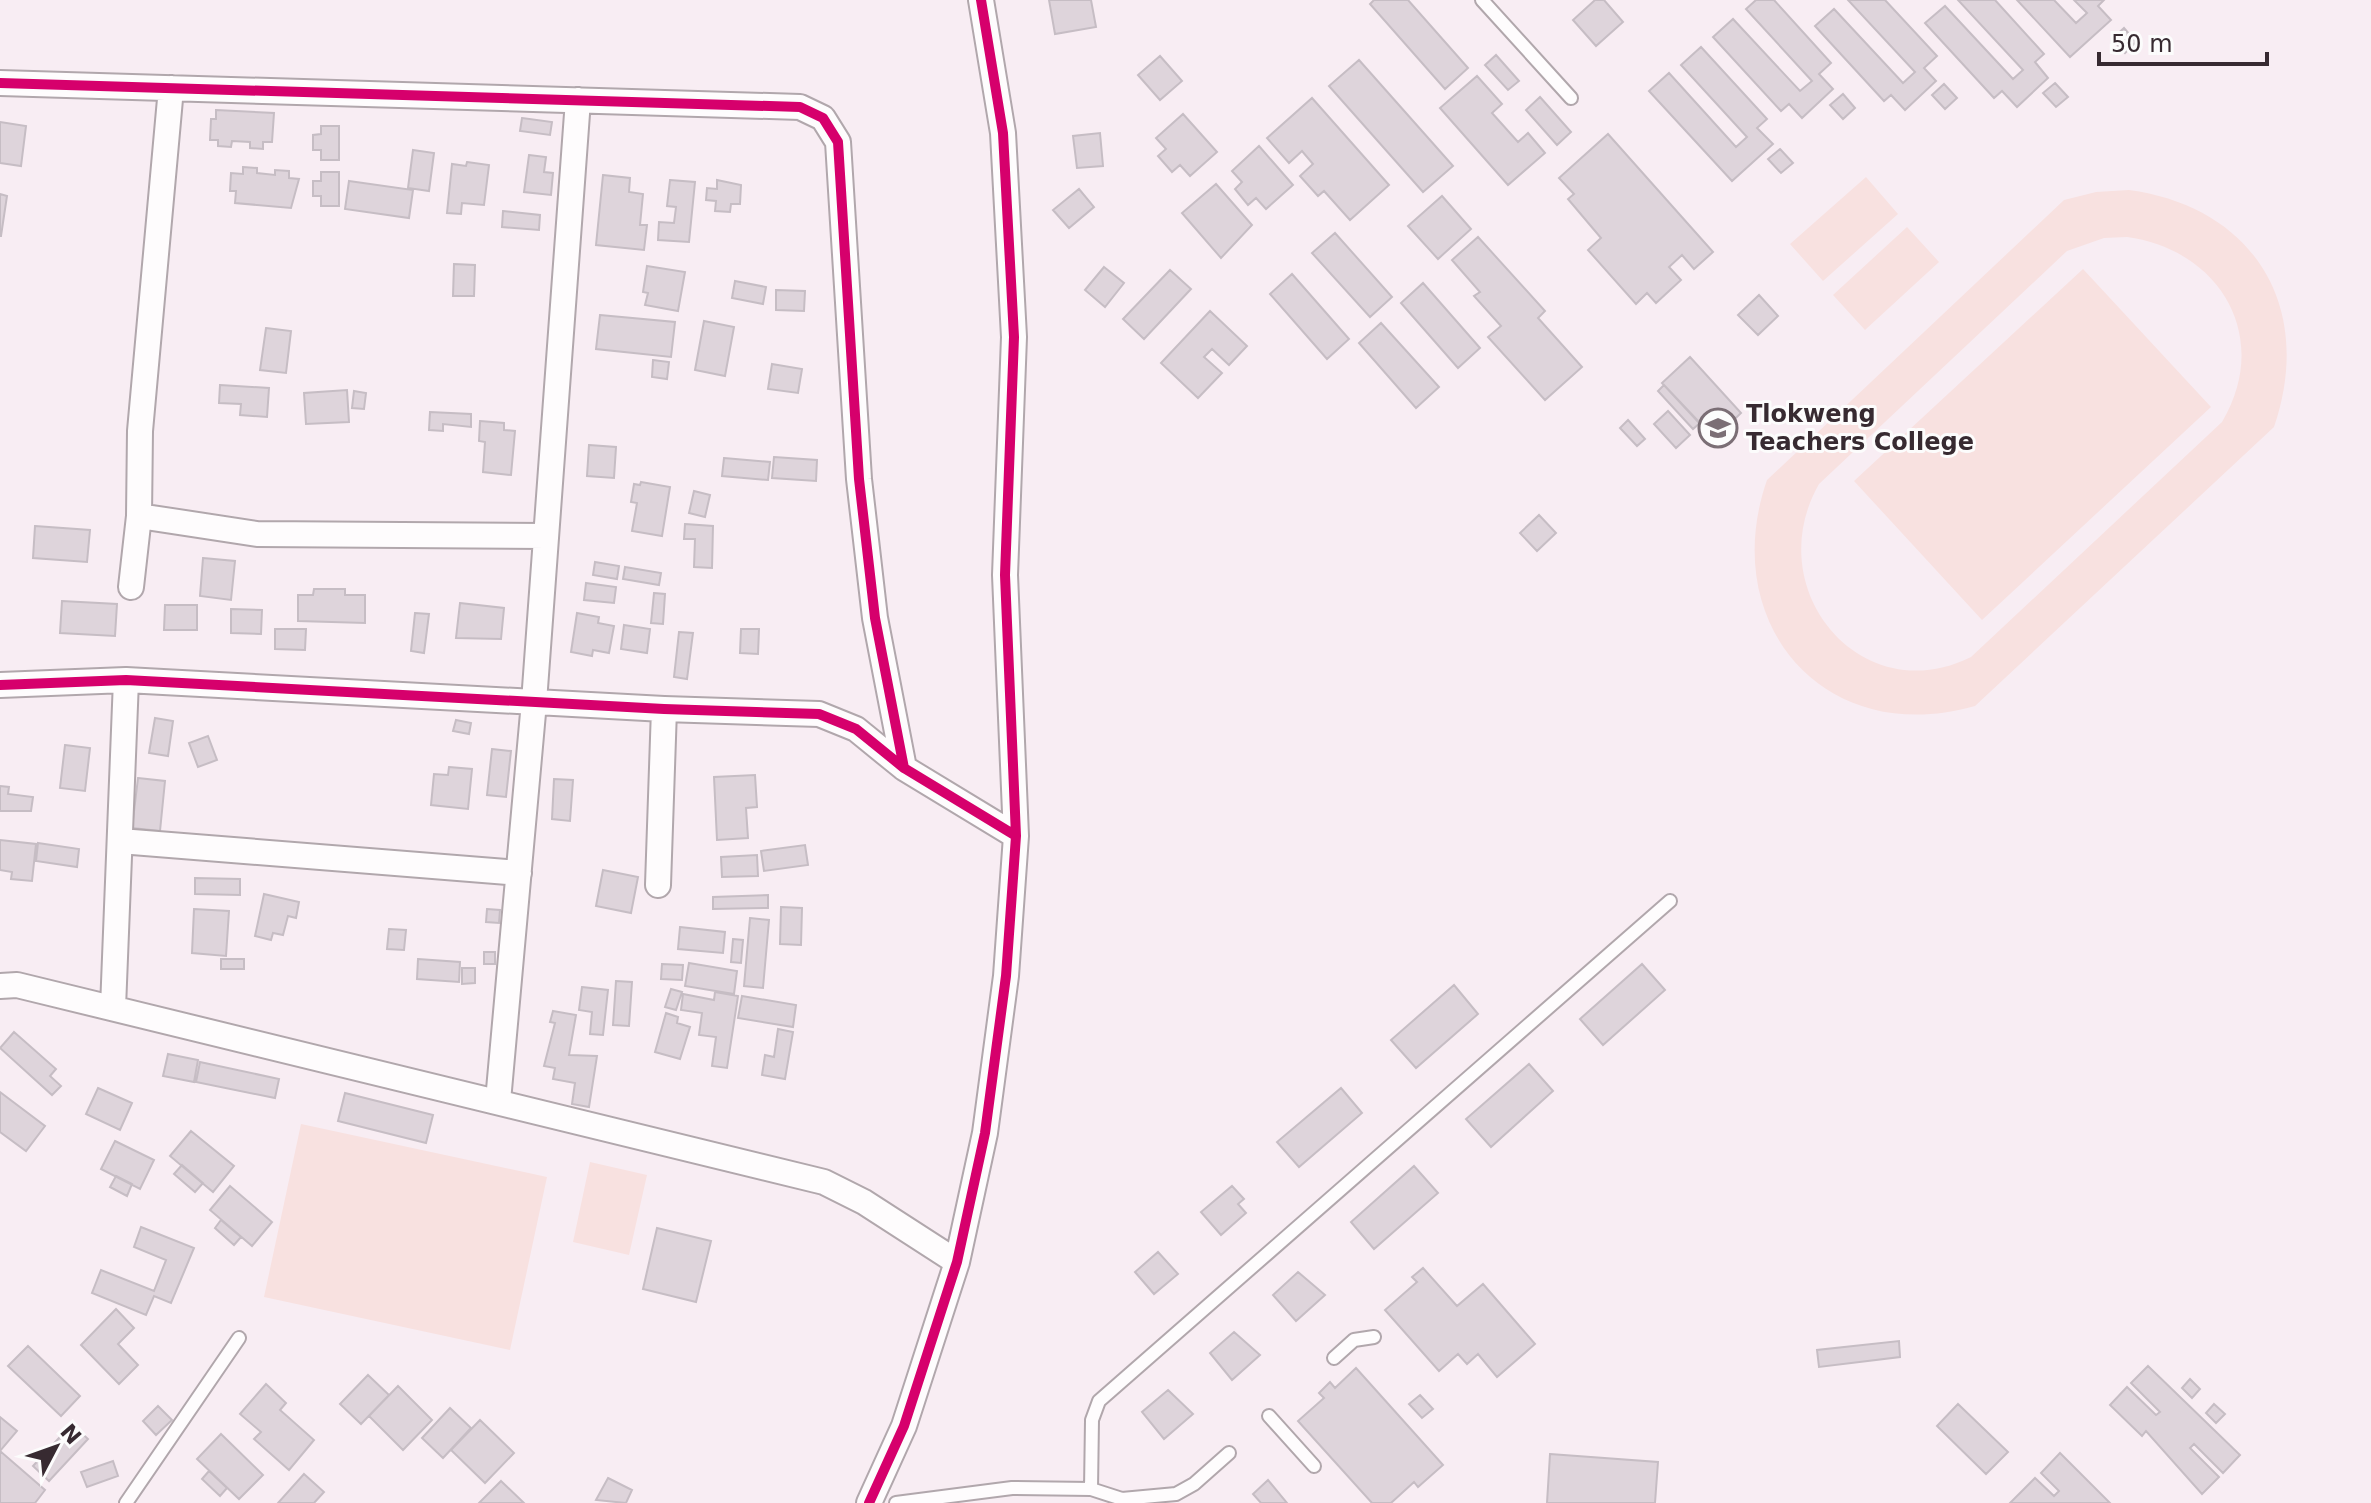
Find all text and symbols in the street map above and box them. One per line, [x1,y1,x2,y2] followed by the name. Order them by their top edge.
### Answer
[2099,16,2267,66] scale bar
[2111,30,2173,58] text: 50 m
[1746,400,1974,456] place label: Tlokweng Teachers College
[1697,407,1739,449] school or university icon: Tlokweng Teachers College
[16,1407,96,1487] north arrow
[55,1419,86,1449] text: N

